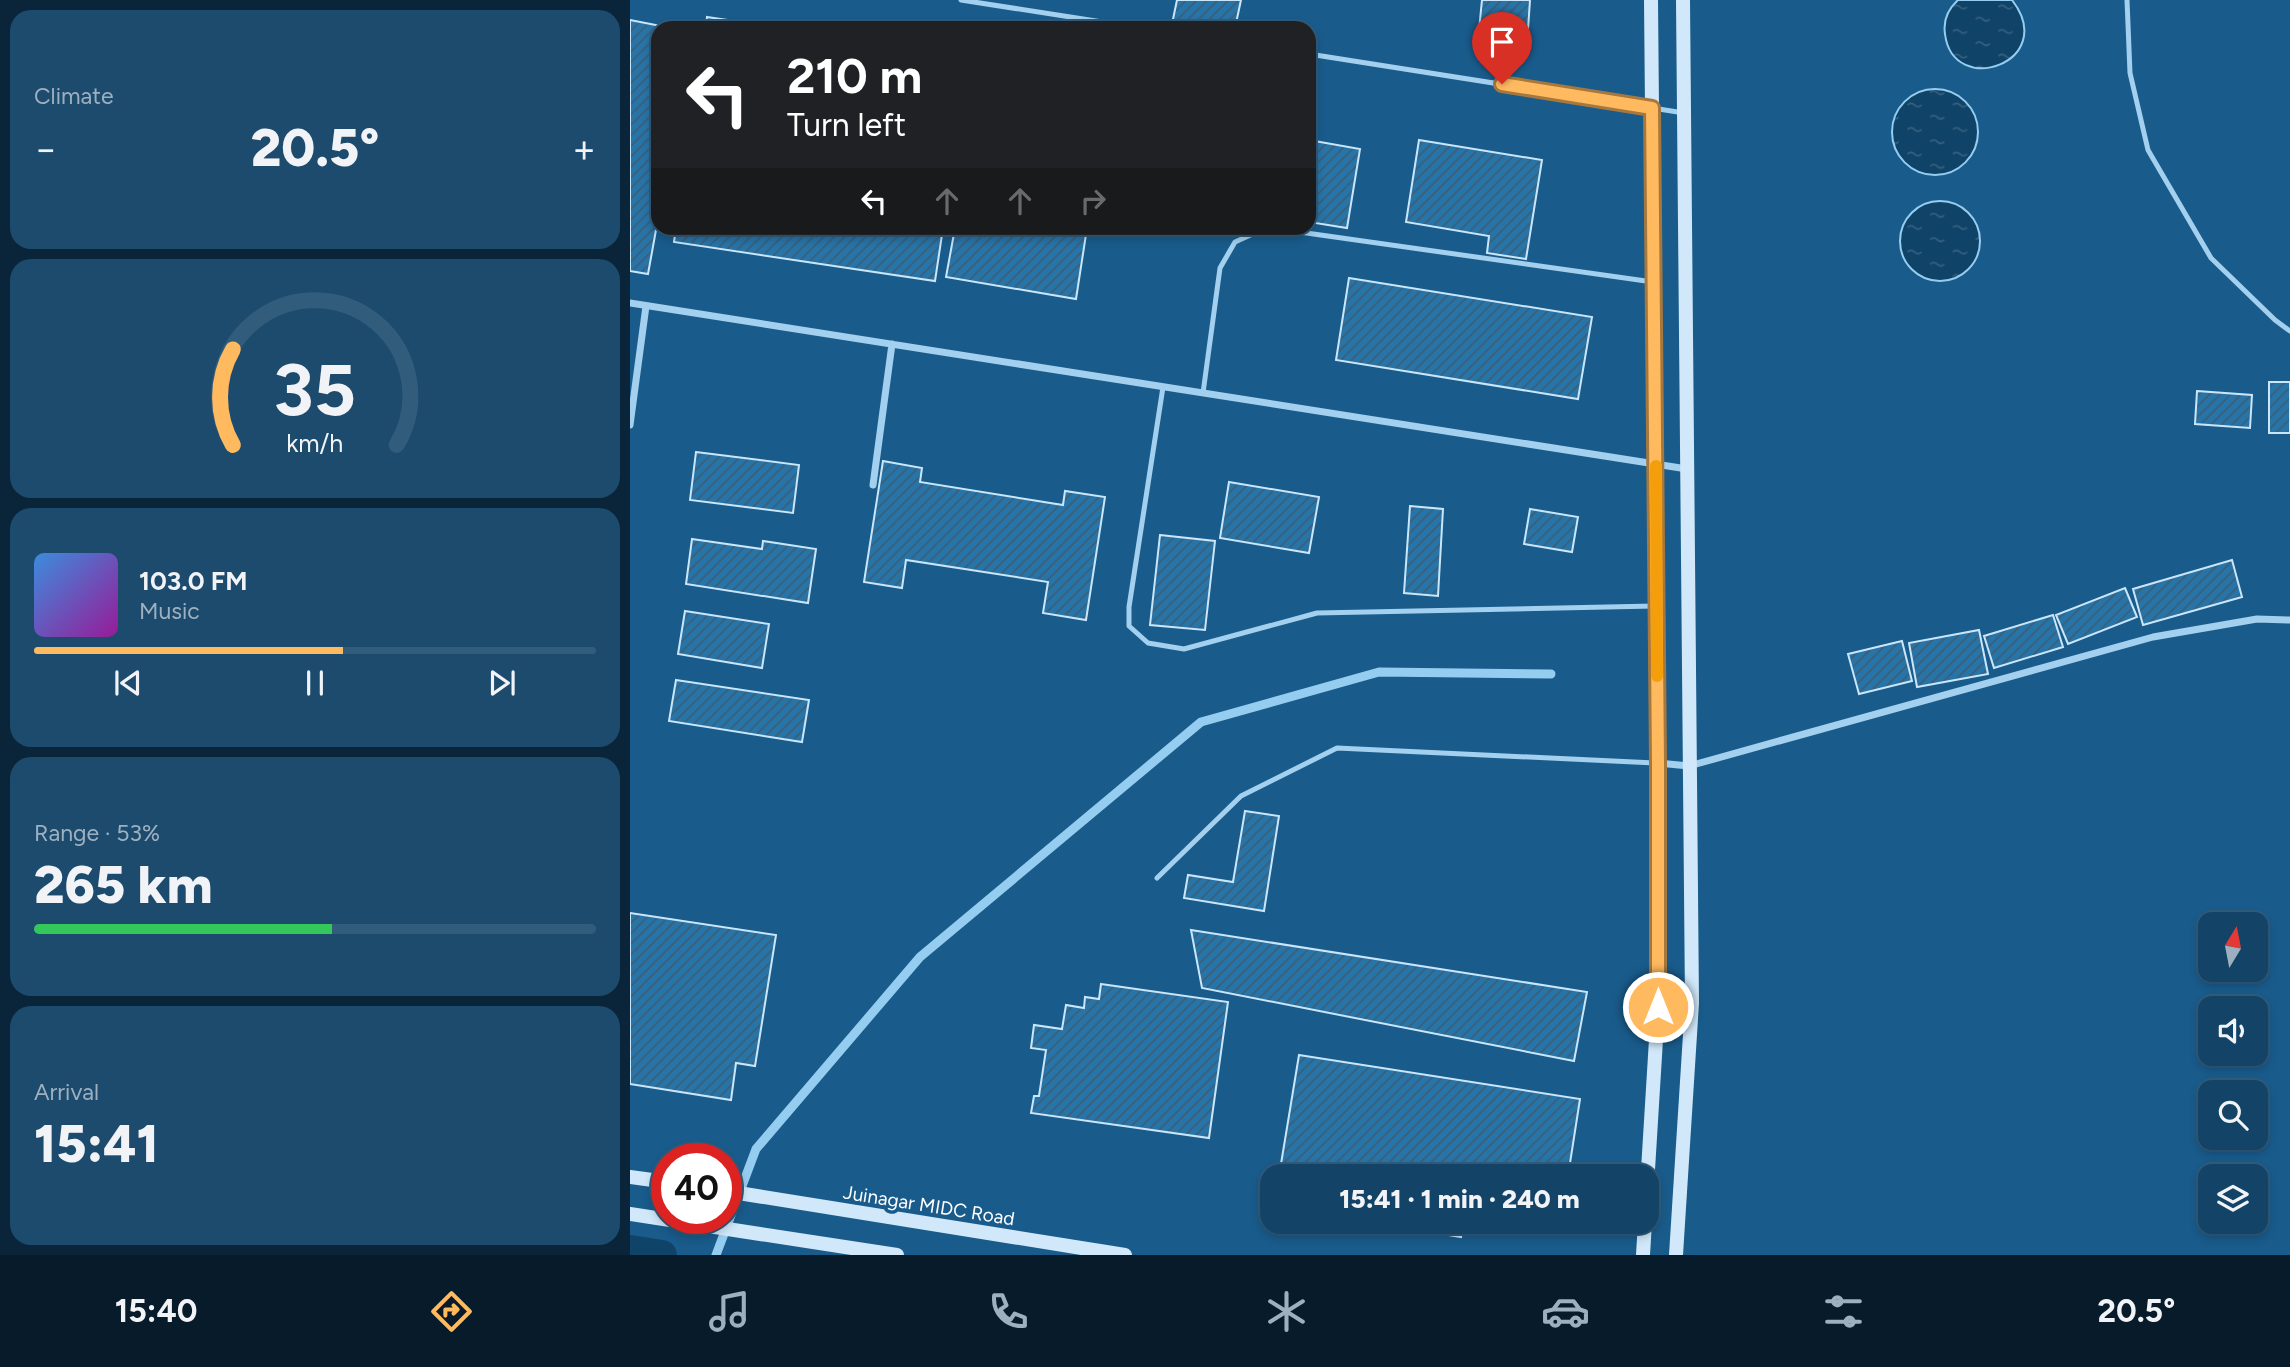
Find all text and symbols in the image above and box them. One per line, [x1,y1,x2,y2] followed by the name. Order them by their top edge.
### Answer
[1472,12.0,1532,84] pin
[1483,23,1521,61] icon: arrive
[787,46,922,105] text: 210 m
[672,49,763,140] icon: left
[34,82,113,110] text: Climate
[787,106,906,144] text: Turn left
[251,117,379,179] text: 20.5°
[34,126,58,172] text: −
[572,126,596,172] text: +
[855,182,893,220] icon: left
[928,182,966,220] icon: ahead
[1001,182,1039,220] icon: ahead
[1074,182,1112,220] icon: right
[274,346,356,433] text: 35
[286,427,344,457] text: km/h
[139,565,247,597] text: 103.0 FM
[139,597,200,625] text: Music
[109,664,147,702] icon: previous
[296,664,334,702] icon: pause
[483,664,521,702] icon: next
[34,819,160,847] text: Range · 53%
[34,854,213,916] text: 265 km
[2198,912,2268,982] north arrow
[2198,912,2268,1234] map controls
[1621,970,1695,1044] position arrow
[2198,996,2268,1066] button: sound
[34,1078,99,1106] text: Arrival
[2198,1080,2268,1150] button: search
[34,1113,159,1175] text: 15:41
[651,1143,742,1234] speed limit sign: 40
[2198,1164,2268,1234] button: layers
[841,1181,1016,1230] street label: Juinagar MIDC Road
[1339,1183,1580,1215] text: 15:41 · 1 min · 240 m
[427,1287,476,1336] icon: directions
[705,1287,754,1336] icon: music
[984,1287,1033,1336] icon: phone
[1262,1287,1311,1336] icon: climate
[1541,1287,1590,1336] icon: car
[1819,1287,1868,1336] icon: filters
[115,1292,197,1330] text: 15:40
[2097,1292,2175,1330] text: 20.5°

